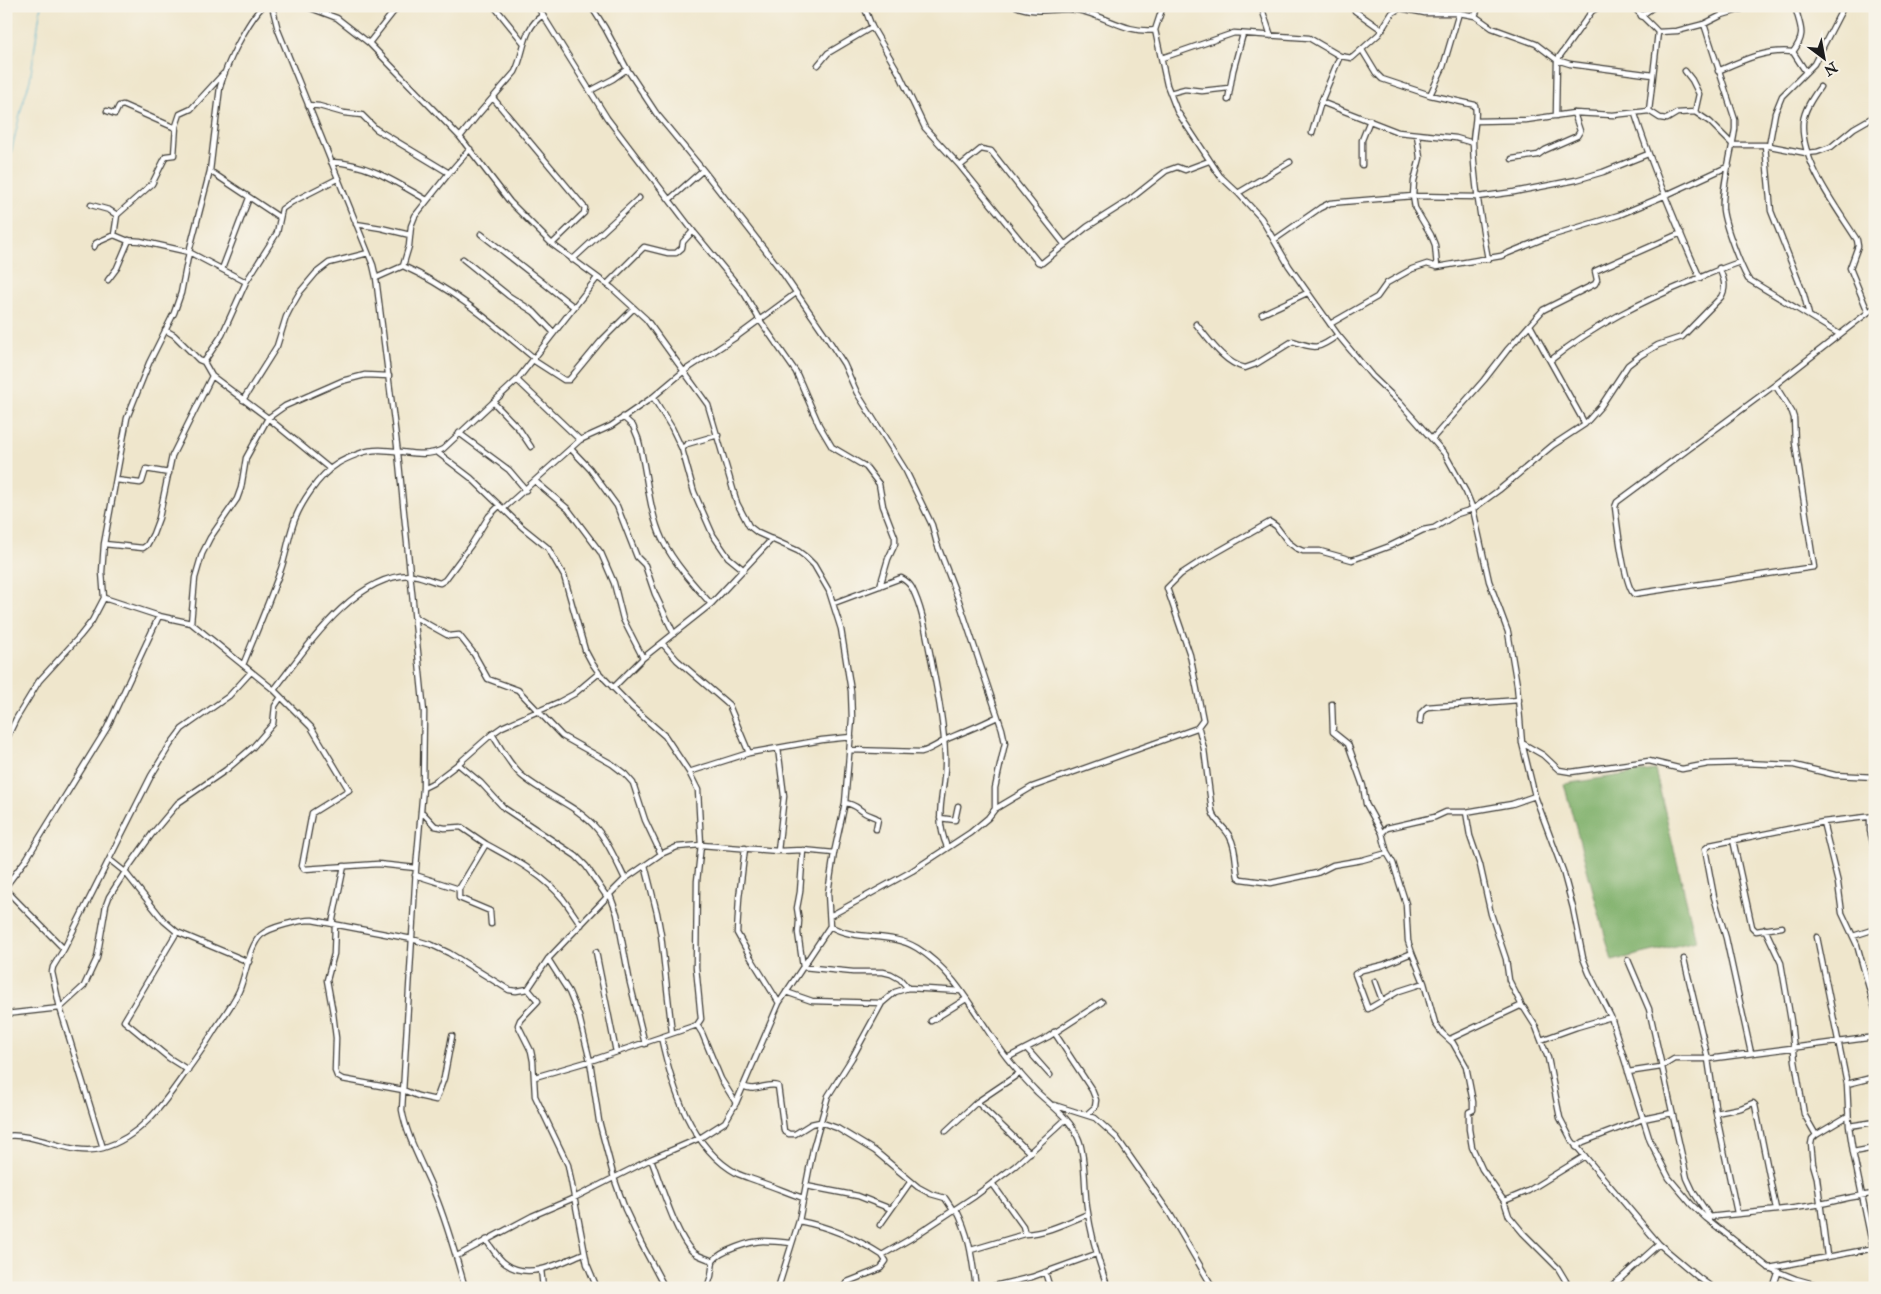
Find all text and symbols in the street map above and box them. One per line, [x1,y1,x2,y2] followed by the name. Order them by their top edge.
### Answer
[1798,32,1848,82] north arrow
[1820,58,1841,79] text: N

